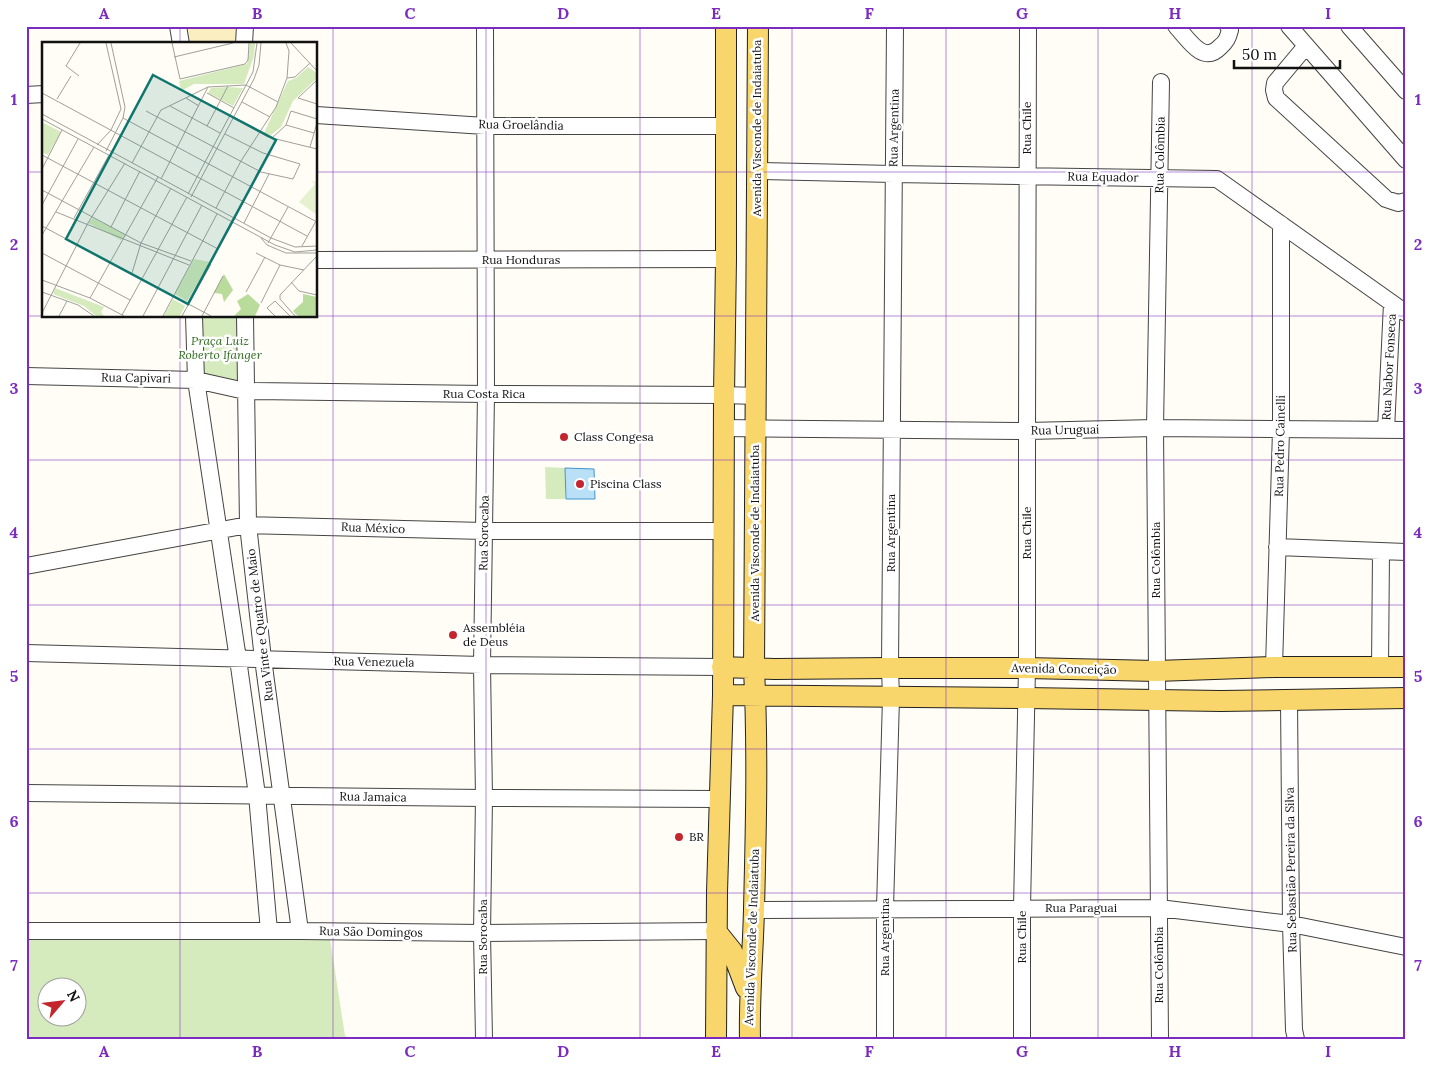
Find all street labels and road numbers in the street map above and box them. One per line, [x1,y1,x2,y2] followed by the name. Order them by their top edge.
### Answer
[749,40,764,217] street label: Avenida Visconde de Indaiatuba
[885,89,902,167] street label: Rua Argentina
[1019,101,1034,154] street label: Rua Chile
[478,116,564,133] street label: Rua Groelândia
[1151,116,1168,194] street label: Rua Colômbia
[1067,168,1140,185] street label: Rua Equador
[482,252,561,267] street label: Rua Honduras
[1378,313,1399,421] street label: Rua Nabor Fonseca
[101,369,171,386] street label: Rua Capivari
[443,386,525,401] street label: Rua Costa Rica
[1271,395,1288,497] street label: Rua Pedro Cainelli
[1030,421,1100,438] street label: Rua Uruguai
[747,445,762,622] street label: Avenida Visconde de Indaiatuba
[883,494,898,572] street label: Rua Argentina
[475,495,492,571] street label: Rua Sorocaba
[1019,506,1034,559] street label: Rua Chile
[341,519,406,536] street label: Rua México
[1148,521,1163,599] street label: Rua Colômbia
[243,548,276,702] street label: Rua Vinte e Quatro de Maio
[333,653,415,670] street label: Rua Venezuela
[1010,660,1117,677] street label: Avenida Conceição
[1282,787,1299,953] street label: Rua Sebastião Pereira da Silva
[339,788,407,805] street label: Rua Jamaica
[741,848,762,1027] street label: Avenida Visconde de Indaiatuba
[877,898,892,976] street label: Rua Argentina
[475,899,490,975] street label: Rua Sorocaba
[1045,900,1117,915] street label: Rua Paraguai
[1014,910,1029,963] street label: Rua Chile
[319,923,423,940] street label: Rua São Domingos
[1151,926,1166,1004] street label: Rua Colômbia

